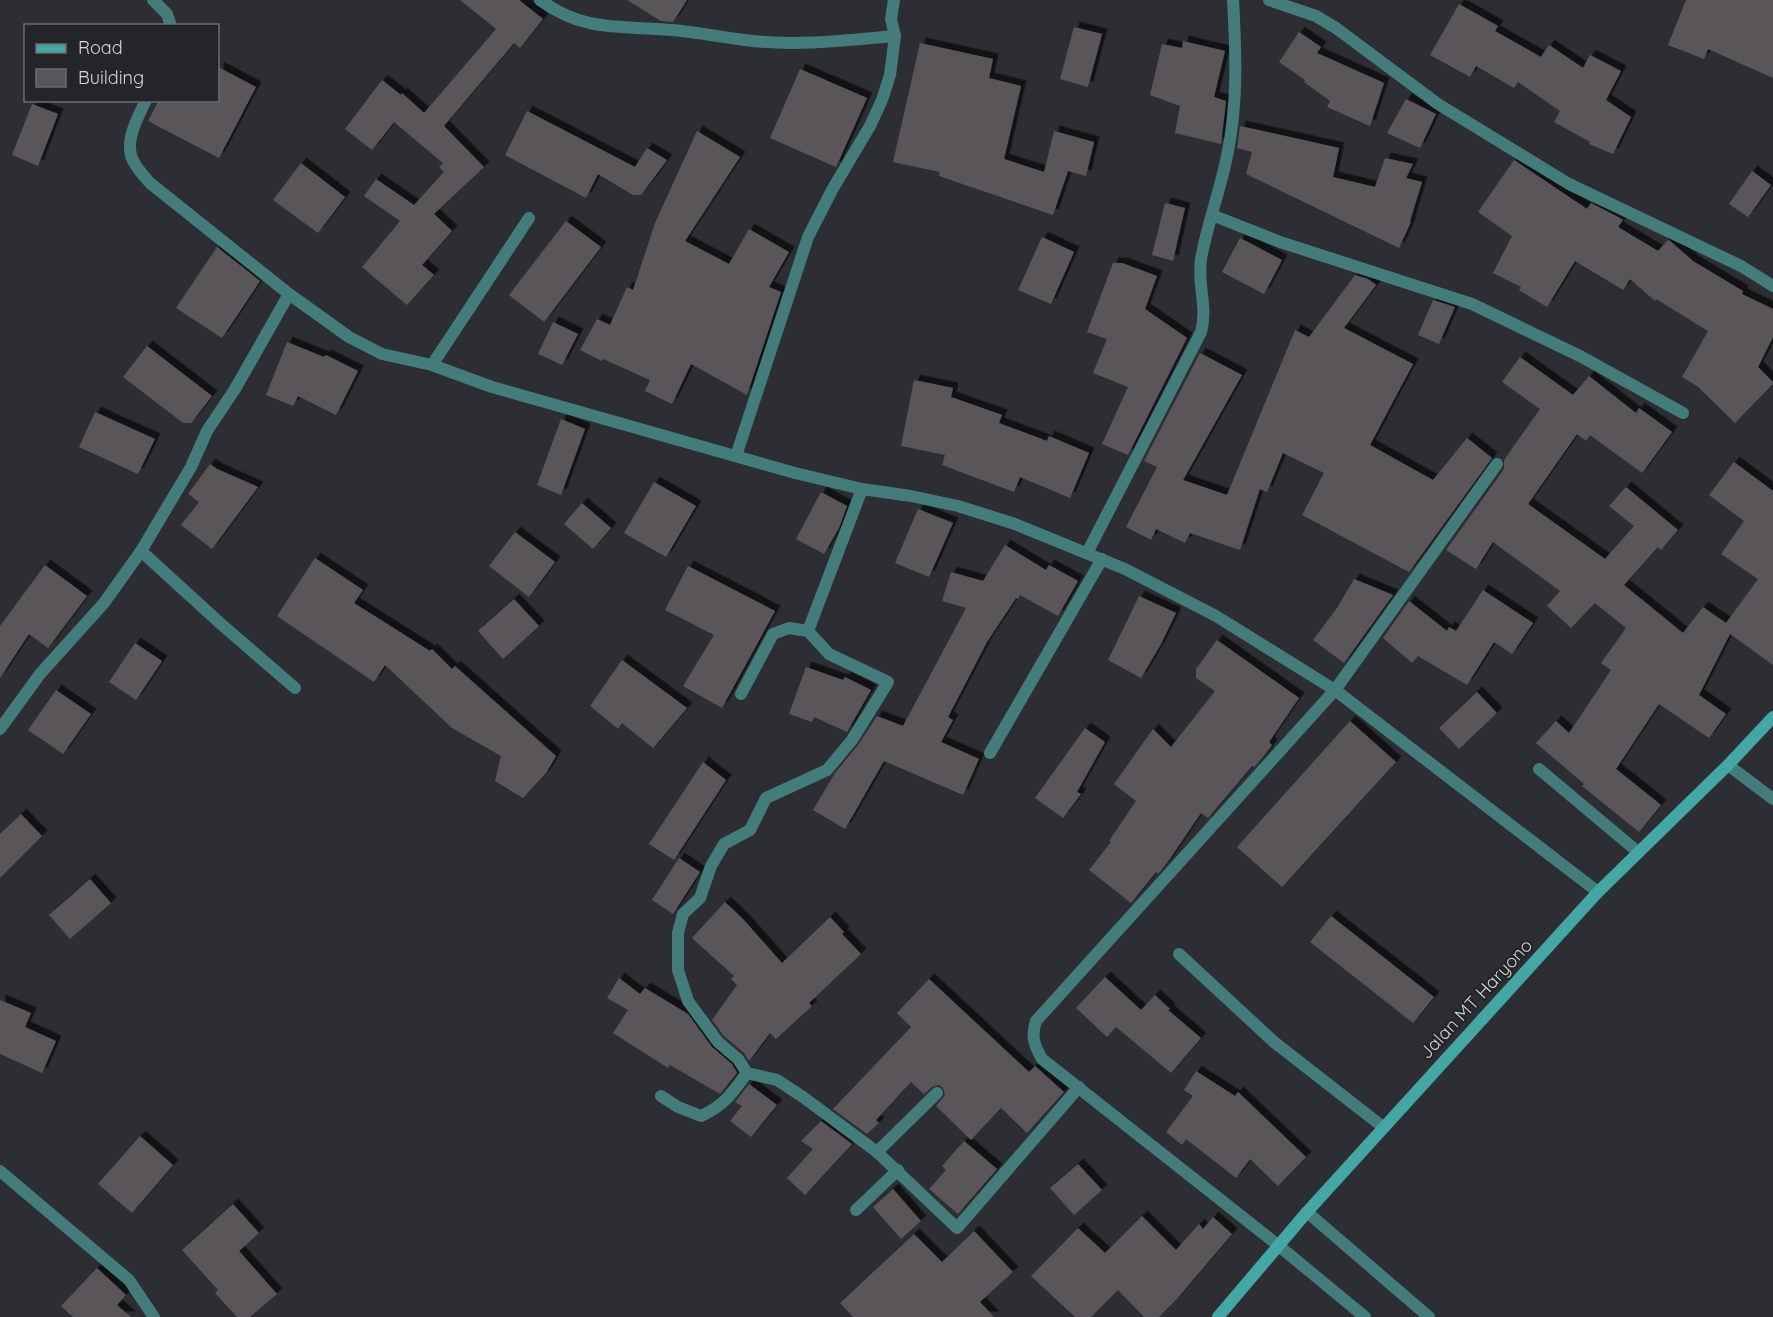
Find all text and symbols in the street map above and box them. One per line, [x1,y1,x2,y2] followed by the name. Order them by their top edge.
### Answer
[24,24,219,102] legend
[78,36,123,59] text: Road
[78,66,144,89] text: Building
[1414,934,1537,1063] street label: Jalan MT Haryono

